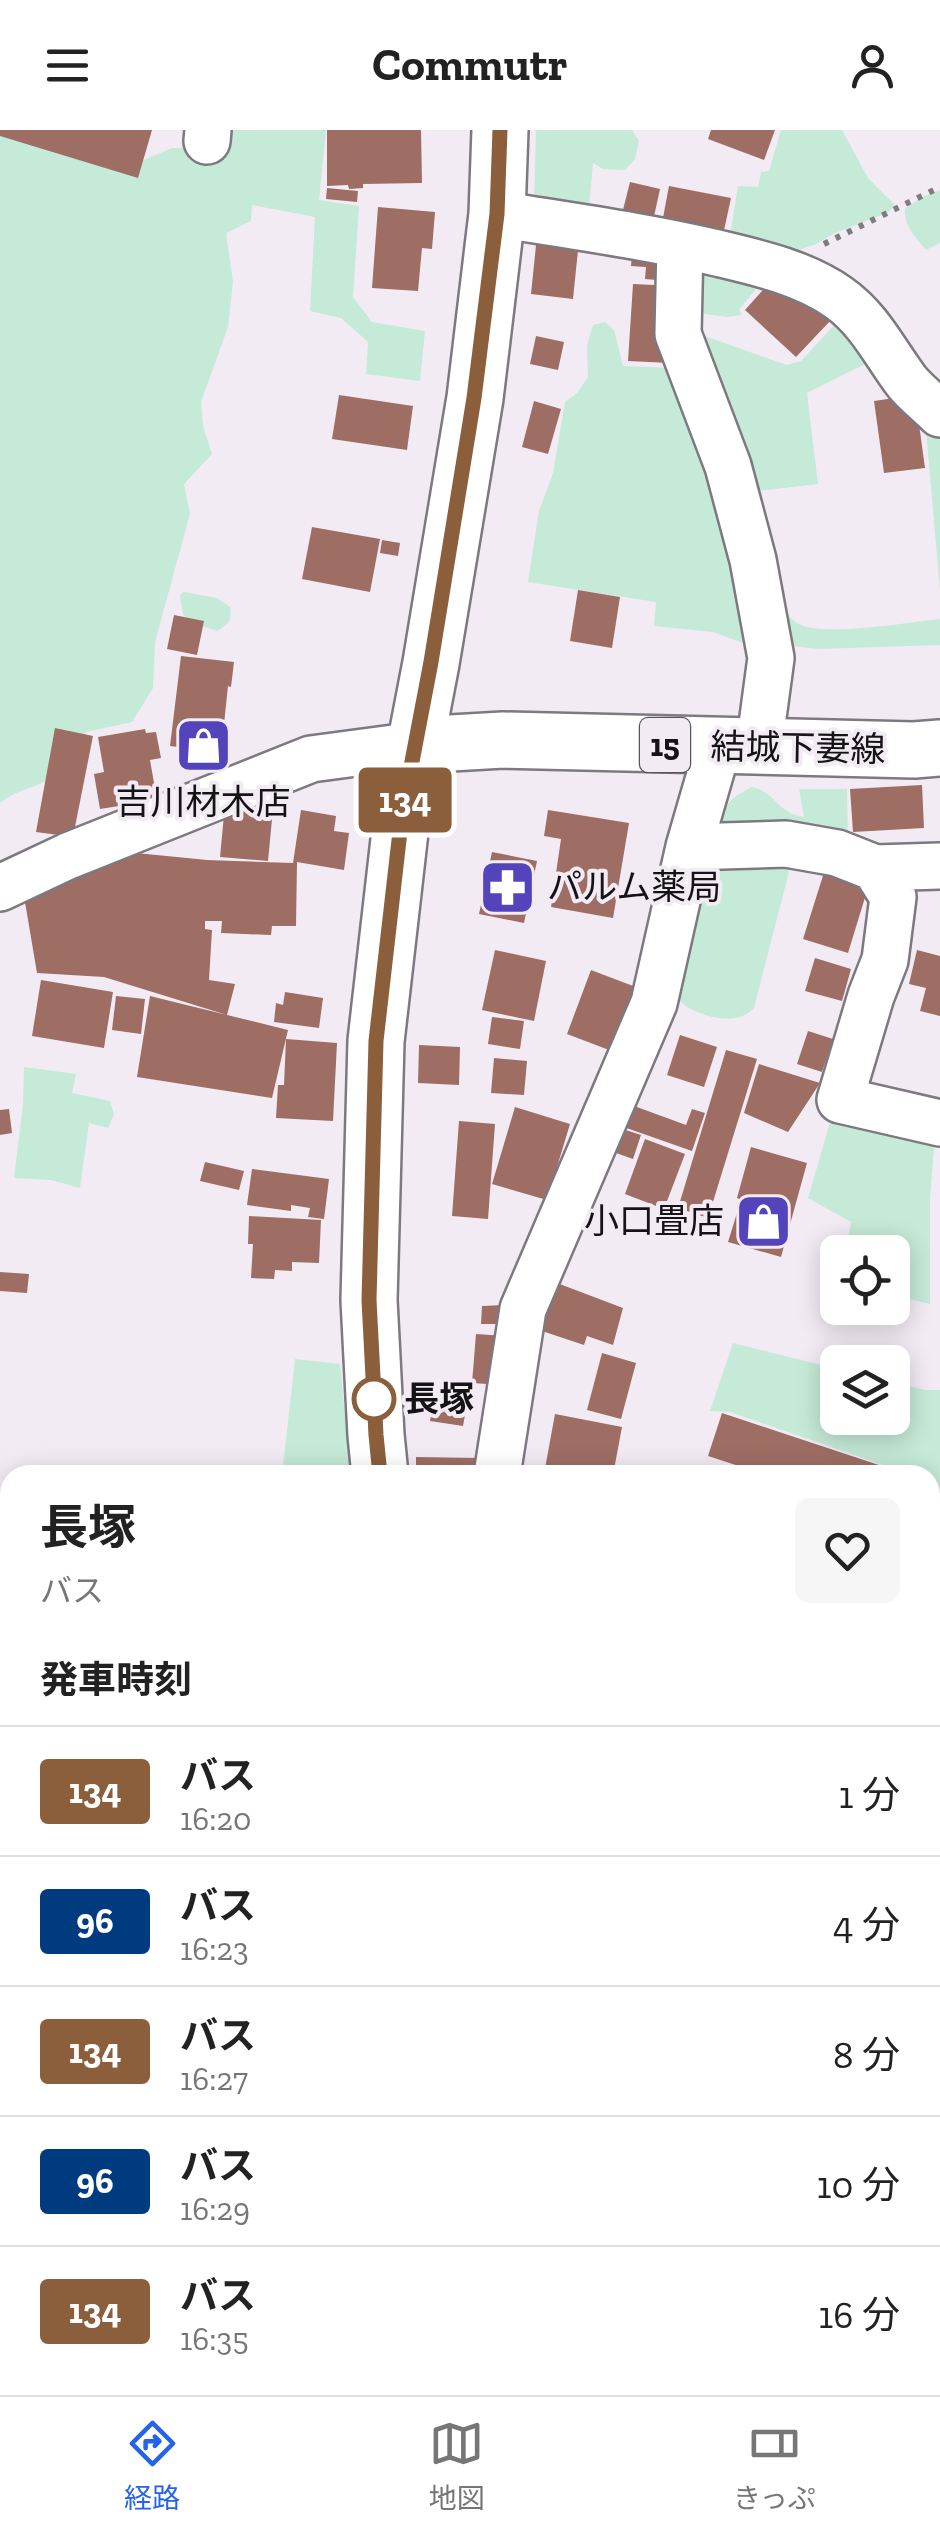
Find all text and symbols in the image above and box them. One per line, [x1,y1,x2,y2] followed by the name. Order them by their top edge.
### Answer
[40,38,95,93] icon: menu
[372,38,568,92] text: Commutr
[845,38,900,93] icon: person
[173,716,233,776] shop icon: 吉川材木店
[640,718,690,772] road number: 15
[710,725,886,771] street label: 結城下妻線
[348,768,462,832] line badge: 134
[379,779,431,821] text: 134
[115,781,291,823] place label: 吉川材木店
[478,857,538,917] pharmacy icon: パルム薬局
[547,866,721,908] place label: パルム薬局
[733,1191,793,1251] shop icon: 小口畳店
[584,1200,724,1242] place label: 小口畳店
[820,1235,910,1435] map controls
[820,1235,910,1325] button: locate
[820,1345,910,1435] button: layers
[353,1378,395,1420] marker: 長塚
[404,1378,474,1420] place label: 長塚
[795,1498,900,1603] button: heart
[40,1499,136,1556] text: 長塚
[40,1572,104,1610] text: バス
[40,1657,192,1703] text: 発車時刻
[180,1753,256,1799] text: バス
[69,1770,121,1812] text: 134
[839,1772,900,1818] text: 1 分
[180,1800,251,1838] text: 16:20
[180,1883,256,1929] text: バス
[76,1900,114,1942] text: 96
[833,1902,900,1948] text: 4 分
[180,1930,249,1968] text: 16:23
[180,2013,256,2059] text: バス
[69,2030,121,2072] text: 134
[833,2032,900,2078] text: 8 分
[180,2060,248,2098] text: 16:27
[180,2143,256,2189] text: バス
[76,2160,114,2202] text: 96
[817,2162,900,2208] text: 10 分
[180,2190,250,2228] text: 16:29
[180,2273,256,2319] text: バス
[69,2290,121,2332] text: 134
[819,2292,900,2338] text: 16 分
[180,2320,249,2358] text: 16:35
[124,2416,180,2516] tab: 経路
[429,2416,485,2516] tab: 地図
[733,2416,816,2516] tab: きっぷ

